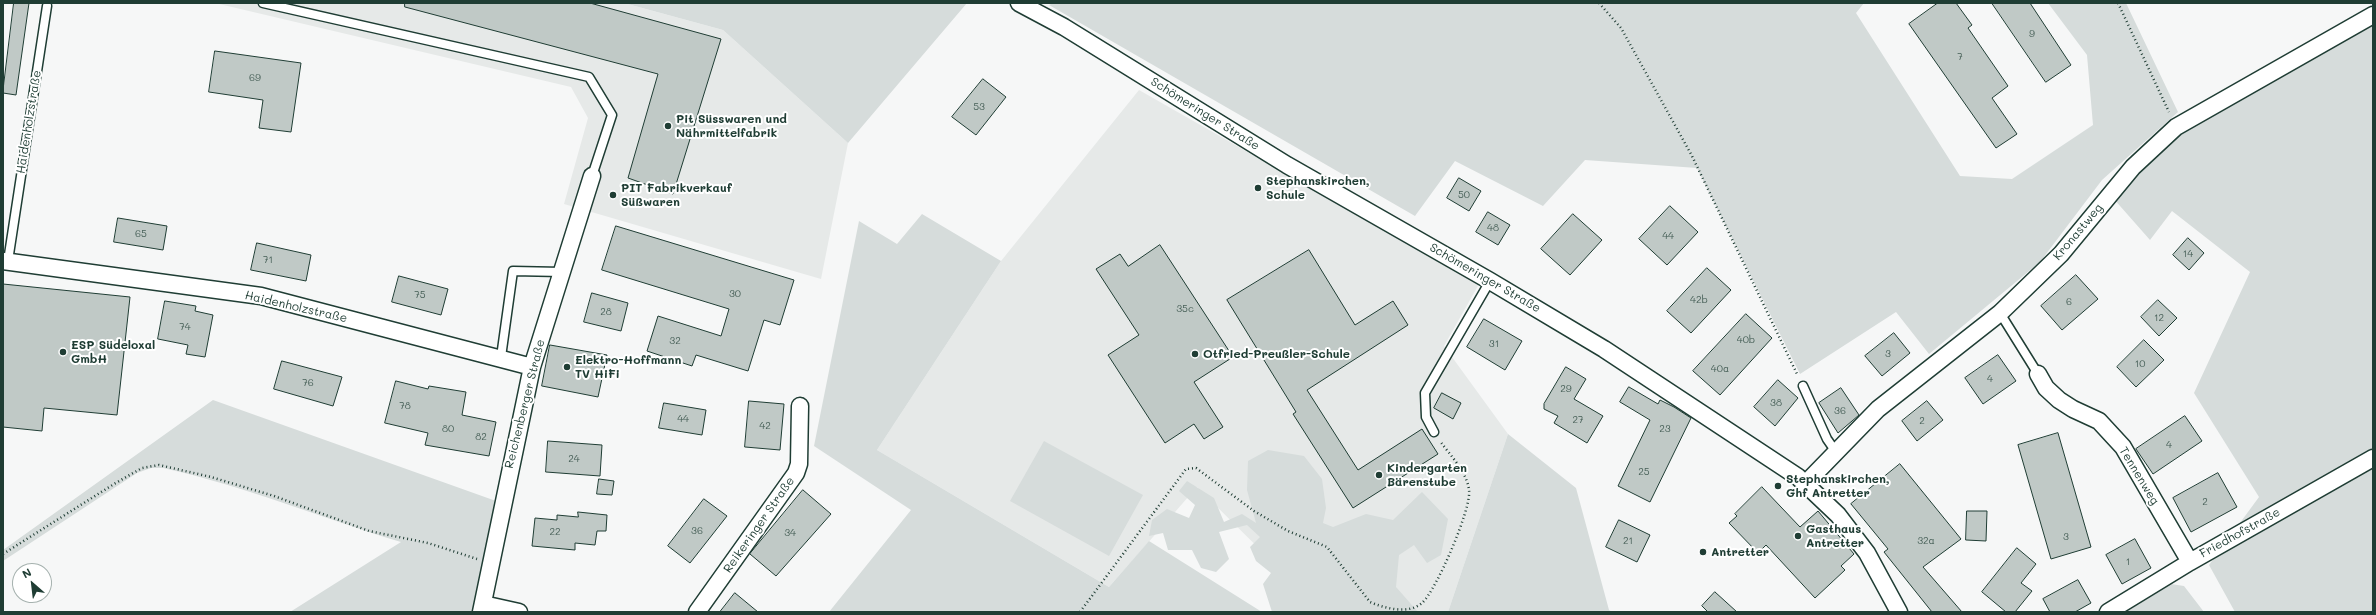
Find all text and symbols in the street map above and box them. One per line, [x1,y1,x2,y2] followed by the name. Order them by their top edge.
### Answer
[2029,28,2035,40] house number: 9
[1957,51,1963,63] house number: 7
[14,69,44,175] street label: Haidenholzstraße
[249,72,261,84] house number: 69
[1148,75,1262,153] street label: Schömeringer Straße
[973,101,985,113] house number: 53
[676,112,787,140] place label: Pit Süsswaren und Nährmittelfabrik
[663,121,673,131] marker: Pit Süsswaren und Nährmittelfabrik
[1266,174,1369,202] place label: Stephanskirchen, Schule
[621,181,732,209] place label: PIT Fabrikverkauf Süßwaren
[1253,183,1263,193] marker: Stephanskirchen, Schule
[1458,189,1470,201] house number: 50
[608,190,618,200] marker: PIT Fabrikverkauf Süßwaren
[2050,201,2106,263] street label: Kronastweg
[1487,222,1499,234] house number: 48
[135,228,147,240] house number: 65
[1662,230,1674,242] house number: 44
[1427,240,1543,316] street label: Schömeringer Straße
[2183,248,2193,260] house number: 14
[263,254,273,266] house number: 71
[243,288,349,326] street label: Haidenholzstraße
[729,288,741,300] house number: 30
[414,289,426,301] house number: 75
[1690,294,1708,306] house number: 42b
[2066,296,2072,308] house number: 6
[1176,303,1194,315] house number: 35c
[600,306,612,318] house number: 28
[2154,312,2164,324] house number: 12
[179,321,191,333] house number: 74
[1737,334,1755,346] house number: 40b
[669,335,681,347] house number: 32
[71,338,155,366] place label: ESP Südeloxal GmbH
[502,338,548,470] street label: Reichenberger Straße
[1489,338,1499,350] house number: 31
[58,347,68,357] marker: ESP Südeloxal GmbH
[1203,347,1350,361] place label: Otfried-Preußler-Schule
[1885,348,1891,360] house number: 3
[1190,349,1200,359] marker: Otfried-Preußler-Schule
[575,353,681,381] place label: Elektro-Hoffmann TV HiFi
[2135,358,2145,370] house number: 10
[562,362,572,372] marker: Elektro-Hoffmann TV HiFi
[1711,363,1729,375] house number: 40a
[1987,373,1993,385] house number: 4
[302,377,314,389] house number: 76
[1560,383,1572,395] house number: 29
[1770,397,1782,409] house number: 38
[399,400,411,412] house number: 78
[1834,405,1846,417] house number: 36
[677,413,689,425] house number: 44
[1572,414,1584,426] house number: 27
[1919,415,1925,427] house number: 2
[759,420,771,432] house number: 42
[442,423,454,435] house number: 80
[1659,423,1671,435] house number: 23
[475,431,487,443] house number: 82
[2166,439,2172,451] house number: 4
[2116,444,2162,508] street label: Tennenweg
[568,453,580,465] house number: 24
[1387,461,1467,489] place label: Kindergarten Bärenstube
[1638,466,1650,478] house number: 25
[1374,470,1384,480] marker: Kindergarten Bärenstube
[1786,472,1889,500] place label: Stephanskirchen, Ghf Antretter
[720,474,798,576] street label: Reikeringer Straße
[1773,481,1783,491] marker: Stephanskirchen, Ghf Antretter
[2202,496,2208,508] house number: 2
[2197,505,2283,561] street label: Friedhofstraße
[1806,522,1864,550] place label: Gasthaus Antretter
[691,525,703,537] house number: 36
[549,526,561,538] house number: 22
[784,527,796,539] house number: 34
[1793,531,1803,541] marker: Gasthaus Antretter
[2063,531,2069,543] house number: 3
[1623,535,1633,547] house number: 21
[1917,535,1935,547] house number: 32a
[1711,545,1769,559] place label: Antretter
[1698,547,1708,557] marker: Antretter
[2126,556,2130,568] house number: 1
[12,563,52,603] north arrow
[19,564,34,581] text: N

